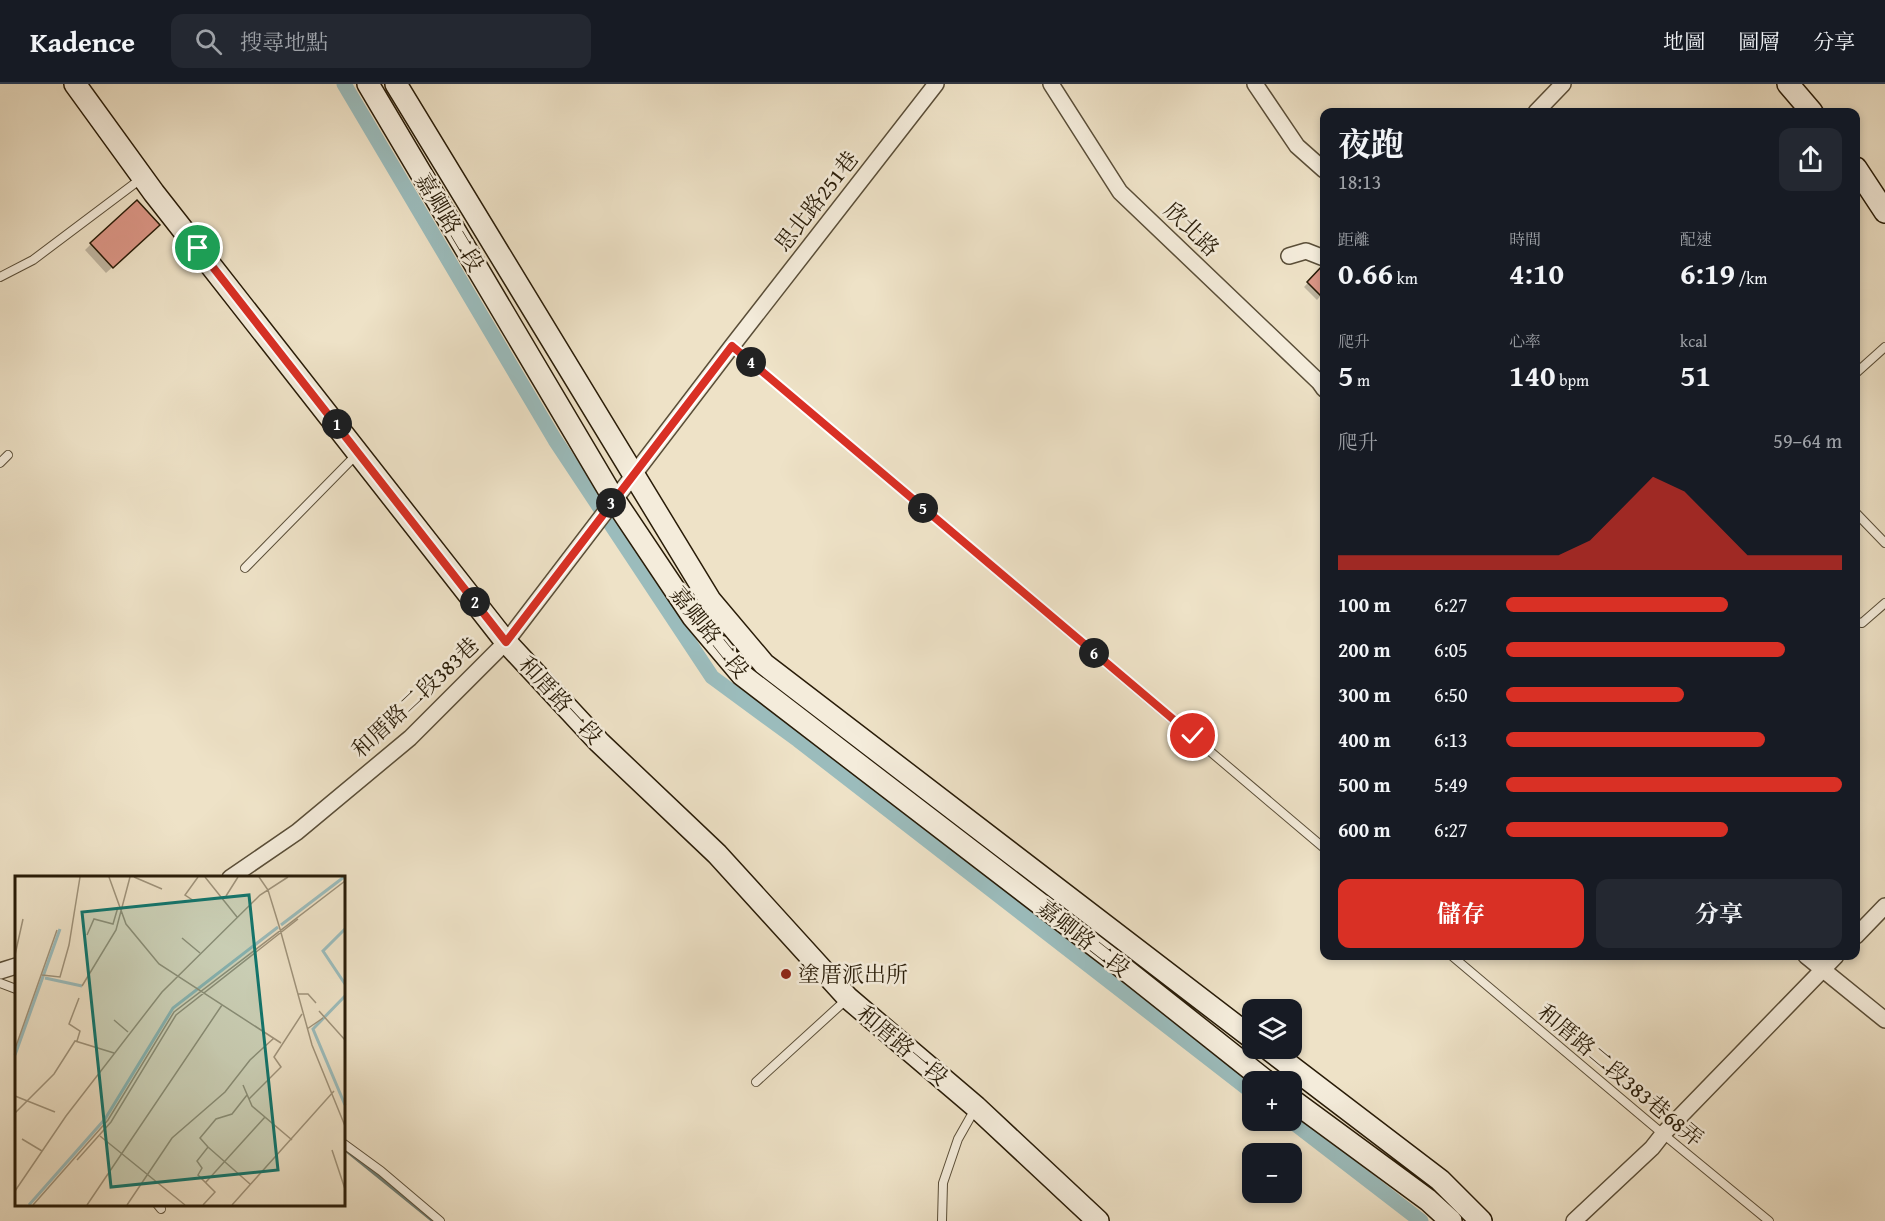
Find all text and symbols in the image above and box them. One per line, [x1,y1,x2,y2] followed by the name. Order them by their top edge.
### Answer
[171,14,591,68] search box
[30,21,135,62] text: Kadence
[192,25,225,58] icon: search
[240,26,328,58] text: 搜尋地點
[1663,26,1705,57] text: 地圖
[1738,26,1780,57] text: 圖層
[1813,26,1855,57] text: 分享
[1338,120,1404,168] text: 夜跑
[1779,128,1842,191] button: share
[767,144,865,258] street label: 思北路251巷
[408,167,492,277] street label: 嘉卿路二段
[1338,167,1381,196] text: 18:13
[1157,195,1227,263] street label: 欣北路
[172,222,223,273] pin
[1338,227,1370,251] text: 距離
[1509,227,1541,251] text: 時間
[1680,227,1712,251] text: 配速
[181,231,214,264] icon: arrive
[1338,251,1393,295] text: 0.66
[1509,251,1564,295] text: 4:10
[1680,251,1735,295] text: 6:19
[1393,266,1418,290] text: km
[1735,266,1767,290] text: /km
[1338,329,1370,353] text: 爬升
[1509,329,1541,353] text: 心率
[1680,329,1707,353] text: kcal
[736,347,766,377] pin: 4
[747,350,755,374] text: 4
[1338,353,1354,397] text: 5
[1509,353,1556,397] text: 140
[1680,353,1711,397] text: 51
[1354,368,1370,392] text: m
[1556,368,1589,392] text: bpm
[322,409,352,439] pin: 1
[333,412,341,436] text: 1
[1773,426,1842,455] text: 59–64 m
[1338,427,1378,456] text: 爬升
[596,488,626,518] pin: 3
[607,491,615,515] text: 3
[908,493,938,523] pin: 5
[919,496,927,520] text: 5
[663,579,757,685] street label: 嘉卿路二段
[460,587,490,617] pin: 2
[471,590,479,614] text: 2
[1338,590,1391,619] text: 100 m
[1434,590,1468,619] text: 6:27
[344,629,486,765] street label: 和厝路二段383巷
[1338,635,1391,664] text: 200 m
[1434,635,1468,664] text: 6:05
[1079,638,1109,668] pin: 6
[1090,641,1098,665] text: 6
[512,649,610,751] street label: 和厝路一段
[1338,680,1391,709] text: 300 m
[1434,680,1468,709] text: 6:50
[1167,710,1218,761] pin
[1176,719,1209,752] icon: check
[1338,725,1391,754] text: 400 m
[1434,725,1468,754] text: 6:13
[1338,770,1391,799] text: 500 m
[1434,770,1468,799] text: 5:49
[1338,815,1391,844] text: 600 m
[1434,815,1468,844] text: 6:27
[15,876,345,1206] inset map
[1338,879,1584,948] button: 儲存
[1596,879,1842,948] button: 分享
[1031,892,1137,984] street label: 嘉卿路二段
[798,958,908,990] place label: 塗厝派出所
[779,967,793,981] marker: 塗厝派出所
[1531,996,1711,1154] street label: 和厝路二段383巷68弄
[851,997,955,1093] street label: 和厝路一段
[1242,999,1302,1203] map controls
[1242,999,1302,1059] button: layers
[1242,1071,1302,1131] button: +
[1242,1143,1302,1203] button: −

